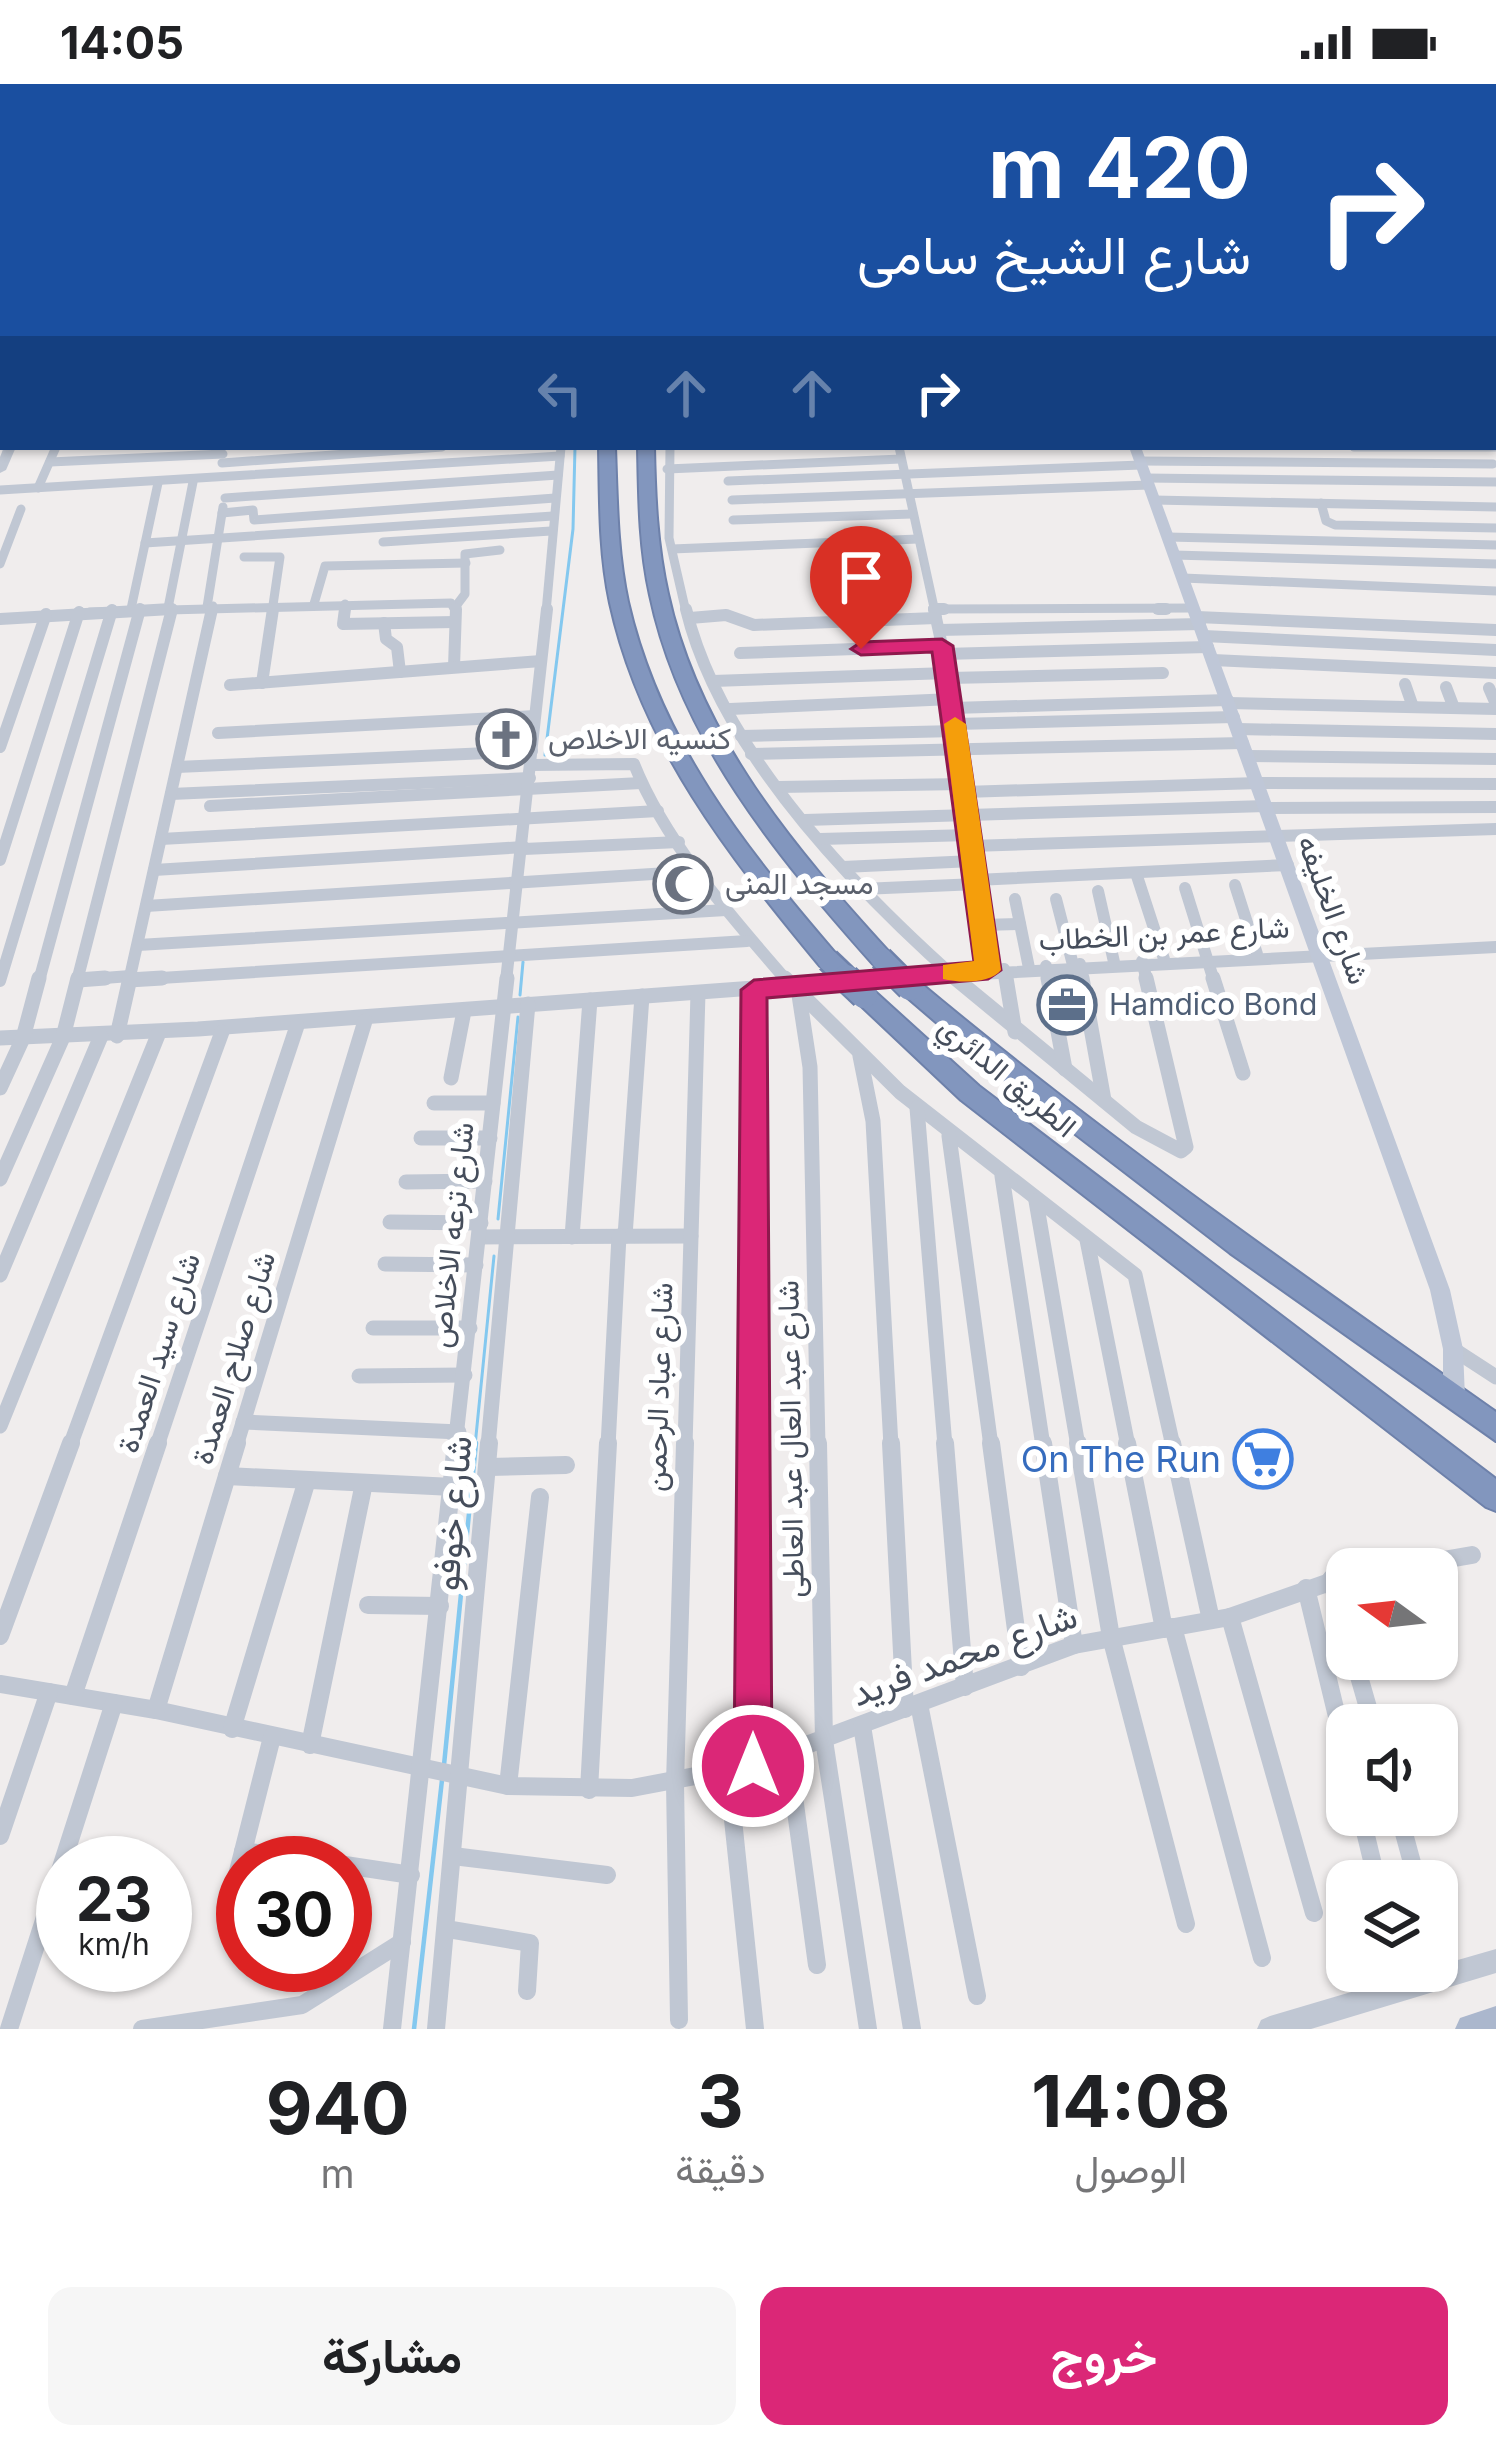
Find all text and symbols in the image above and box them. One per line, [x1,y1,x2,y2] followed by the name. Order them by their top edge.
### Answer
[60,15,184,70] text: 14:05
[988,117,1251,218] text: 420 m
[1293,132,1449,288] icon: right
[857,222,1251,287] text: شارع الشيخ سامى
[527,360,593,426] icon: left
[653,360,719,426] icon: ahead
[779,360,845,426] icon: ahead
[905,360,971,426] icon: right
[810,526,912,649] pin
[828,544,894,610] icon: arrive
[475,708,537,770] church icon: كنسيه الاخلاص
[548,720,731,757] place label: كنسيه الاخلاص
[1288,830,1377,990] street label: شارع الخليفه
[652,853,714,915] mosque icon: مسجد المنى
[725,865,874,902] place label: مسجد المنى
[1038,908,1290,961] street label: شارع عمر بن الخطاب
[1036,974,1098,1036] office icon: Hamdico Bond
[1109,986,1317,1022] place label: Hamdico Bond
[927,1008,1084,1150] street label: الطريق الدائري
[421,1120,484,1350] street label: شارع ترعه الاخلاص
[184,1247,285,1469] street label: شارع صلاح العمدة
[109,1248,210,1458] street label: شارع سيد العمدة
[769,1280,814,1598] street label: شارع عبد العال عبد العاطى
[636,1282,683,1492] street label: شارع عباد الرحمن
[1232,1428,1294,1490] supermarket icon: On The Run
[423,1434,484,1592] street label: شارع خوفو
[1021,1437,1221,1481] place label: On The Run
[1326,1548,1458,1680] north arrow
[1326,1548,1458,1992] map controls
[845,1593,1084,1718] street label: شارع محمد فريد
[690,1703,816,1829] position arrow
[1326,1704,1458,1836] button: sound
[216,1836,372,1992] speed limit sign: 30
[1326,1860,1458,1992] button: layers
[76,1863,152,1935] text: 23
[78,1926,150,1962] text: km/h
[697,2057,744,2144] text: 3
[1031,2057,1230,2144] text: 14:08
[266,2064,410,2151] text: 940
[675,2145,766,2192] text: دقيقة
[1075,2145,1187,2192] text: الوصول
[321,2150,355,2197] text: m
[48,2287,736,2425] button: مشاركة
[760,2287,1448,2425] button: خروج

